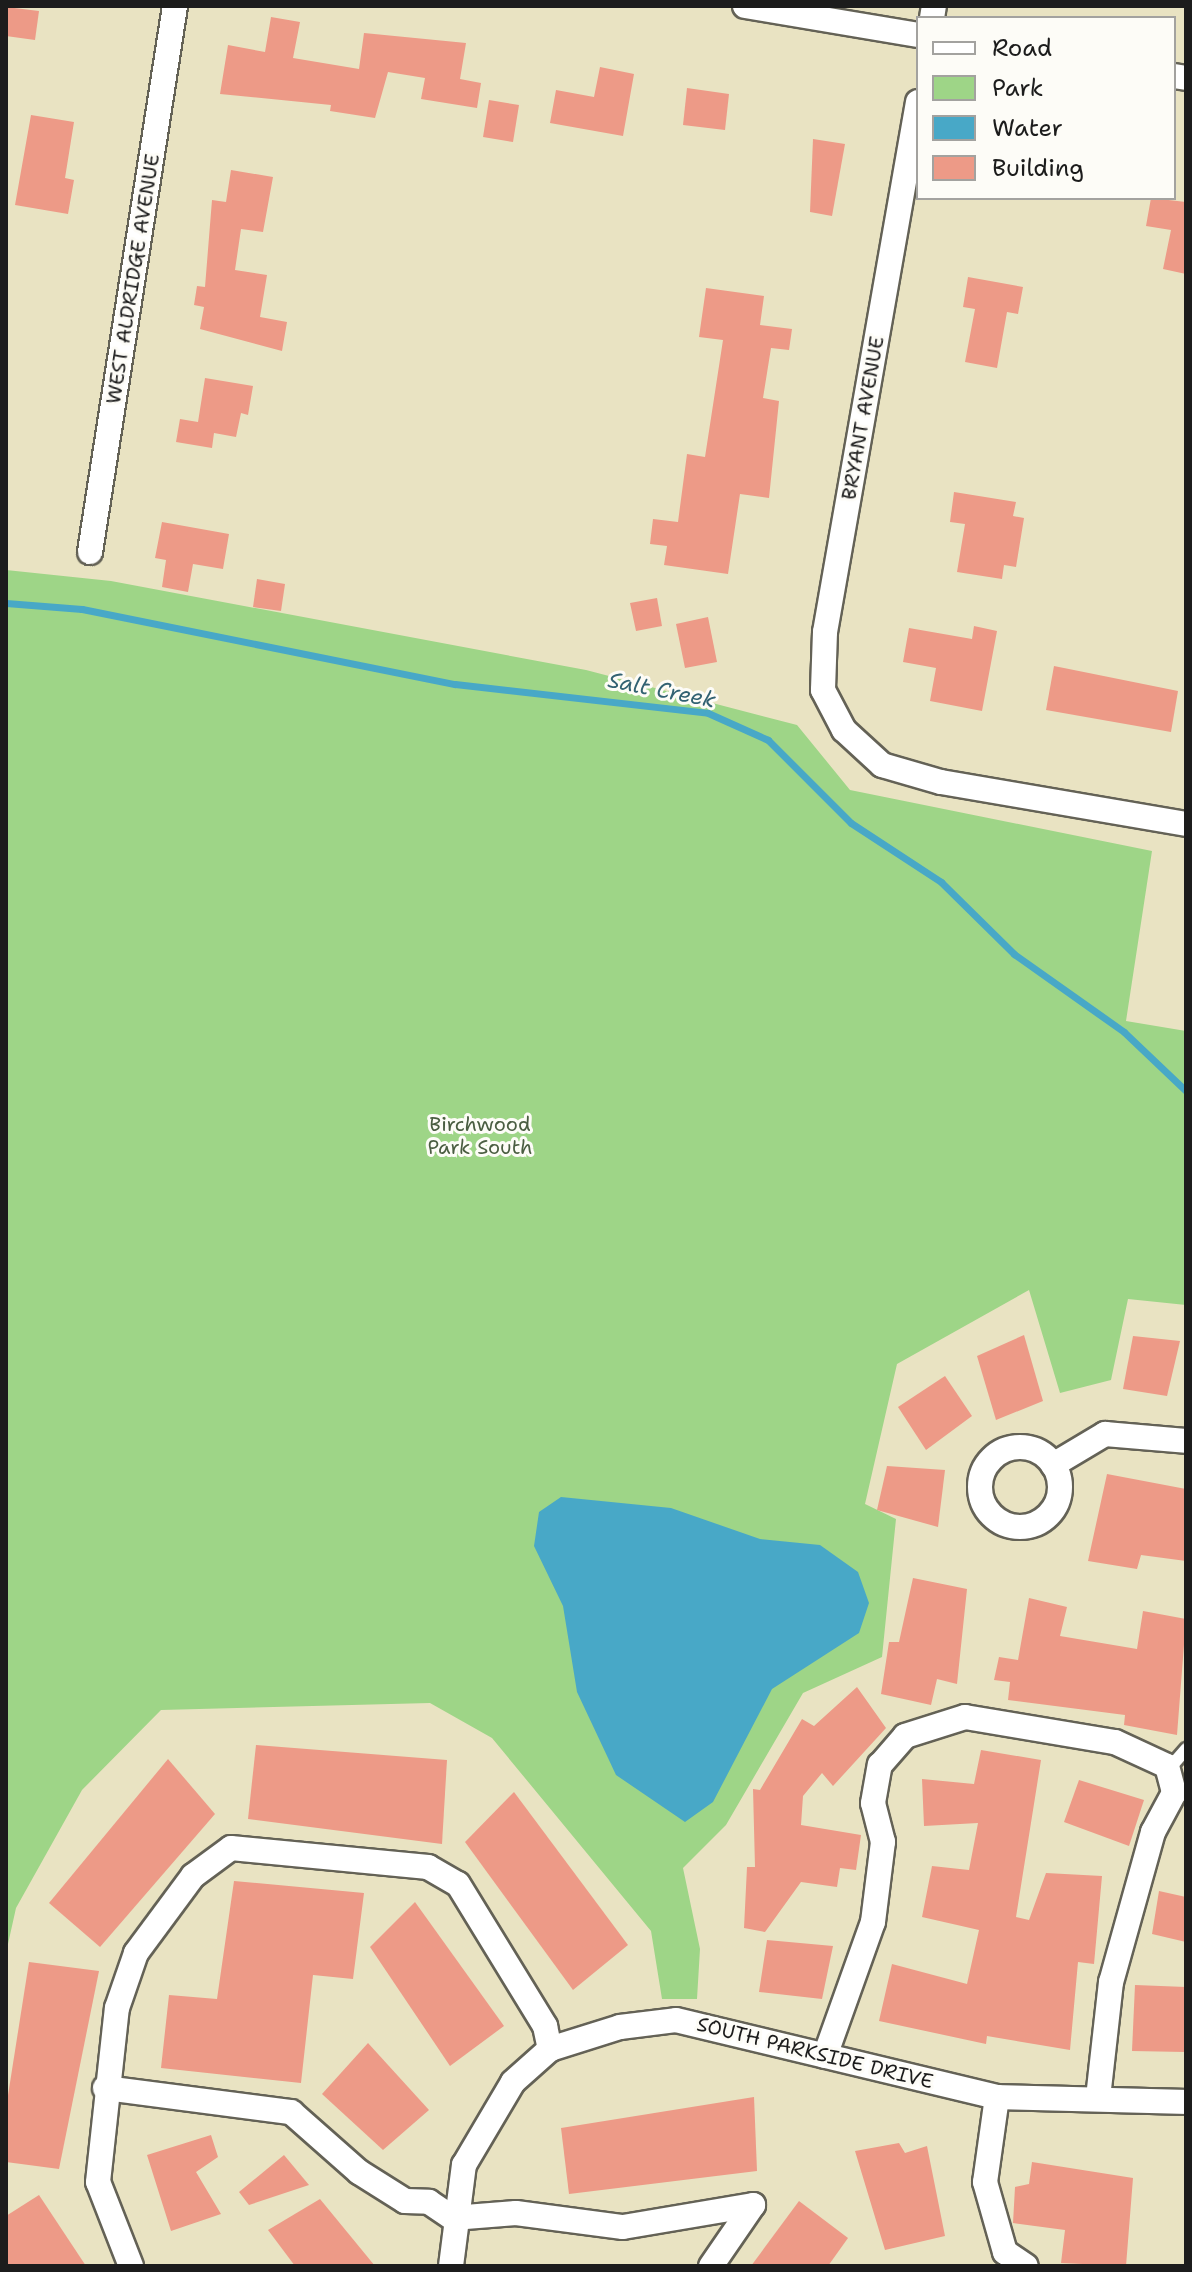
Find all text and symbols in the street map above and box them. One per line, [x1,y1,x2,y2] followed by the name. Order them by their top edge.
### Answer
[916,16,1176,200] legend
[992,32,1052,64] text: Road
[992,72,1044,104] text: Park
[992,112,1063,144] text: Water
[101,152,165,406] street label: WEST ALDRIDGE AVENUE
[992,152,1084,184] text: Building
[837,334,889,502] street label: BRYANT AVENUE
[606,667,718,713] water label: Salt Creek
[427,1112,533,1159] park label: Birchwood Park South
[694,2012,936,2094] street label: SOUTH PARKSIDE DRIVE

